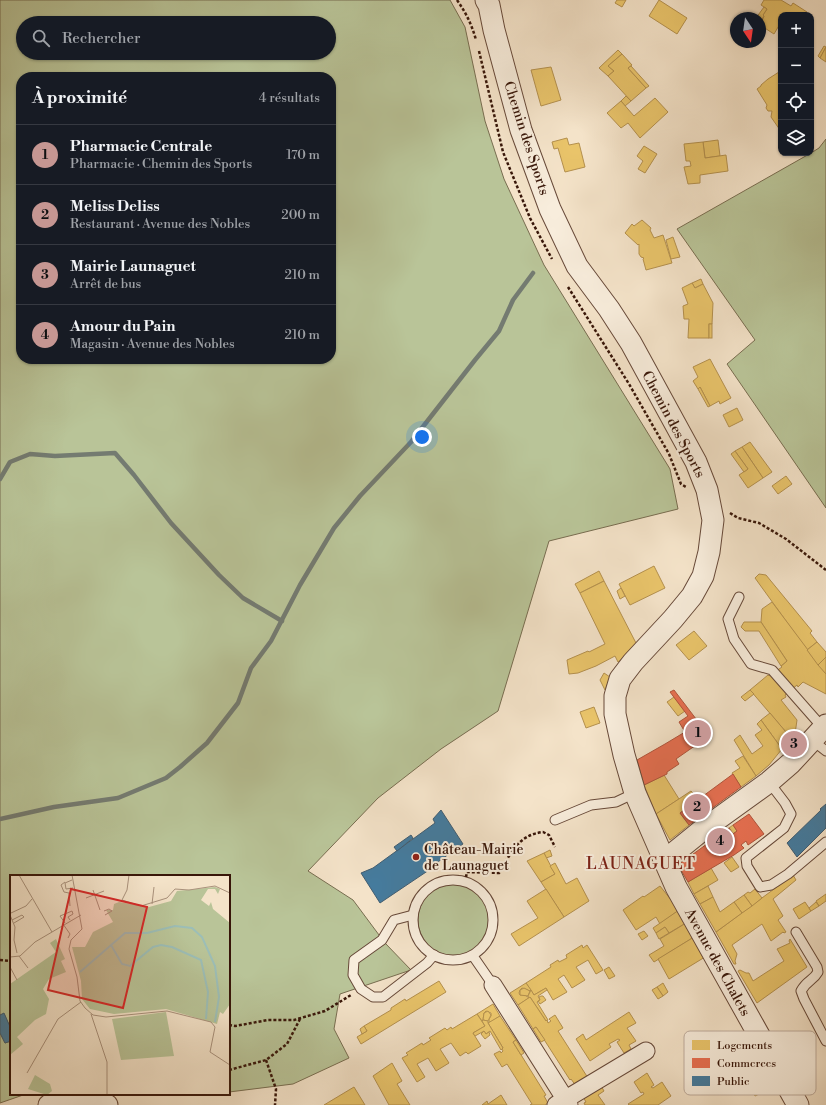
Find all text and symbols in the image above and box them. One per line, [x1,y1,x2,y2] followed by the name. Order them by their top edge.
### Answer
[730,12,766,48] north arrow
[778,12,814,156] map controls
[778,12,814,48] button: +
[16,16,336,60] search box
[30,27,52,49] icon: search
[62,29,141,48] text: Rechercher
[778,48,814,84] button: −
[499,79,553,198] street label: Chemin des Sports
[778,84,814,120] button: locate
[32,87,127,109] text: À proximité
[259,90,320,106] text: 4 résultats
[778,120,814,156] button: layers
[70,137,212,156] text: Pharmacie Centrale
[42,147,48,163] text: 1
[286,147,320,163] text: 170 m
[70,156,252,172] text: Pharmacie · Chemin des Sports
[70,197,160,216] text: Meliss Deliss
[41,207,49,223] text: 2
[281,207,320,223] text: 200 m
[70,216,250,232] text: Restaurant · Avenue des Nobles
[70,257,196,276] text: Mairie Launaguet
[41,267,49,283] text: 3
[285,267,320,283] text: 210 m
[70,276,141,292] text: Arrêt de bus
[70,317,175,336] text: Amour du Pain
[41,327,49,343] text: 4
[285,327,320,343] text: 210 m
[70,336,235,352] text: Magasin · Avenue des Nobles
[637,368,709,481] street label: Chemin des Sports
[412,427,432,447] your location
[685,718,711,748] pin: 1
[781,729,807,759] pin: 3
[684,792,710,822] pin: 2
[707,826,733,856] pin: 4
[424,841,524,875] place label: Château-Mairie de Launaguet
[411,852,421,862] marker: Château-Mairie de Launaguet
[586,854,696,874] district label: LAUNAGUET
[10,875,230,1095] inset map
[680,905,754,1020] street label: Avenue des Chalets
[684,1031,816,1095] legend
[717,1039,772,1053] text: Logements
[717,1057,776,1071] text: Commerces
[717,1075,750,1089] text: Public

